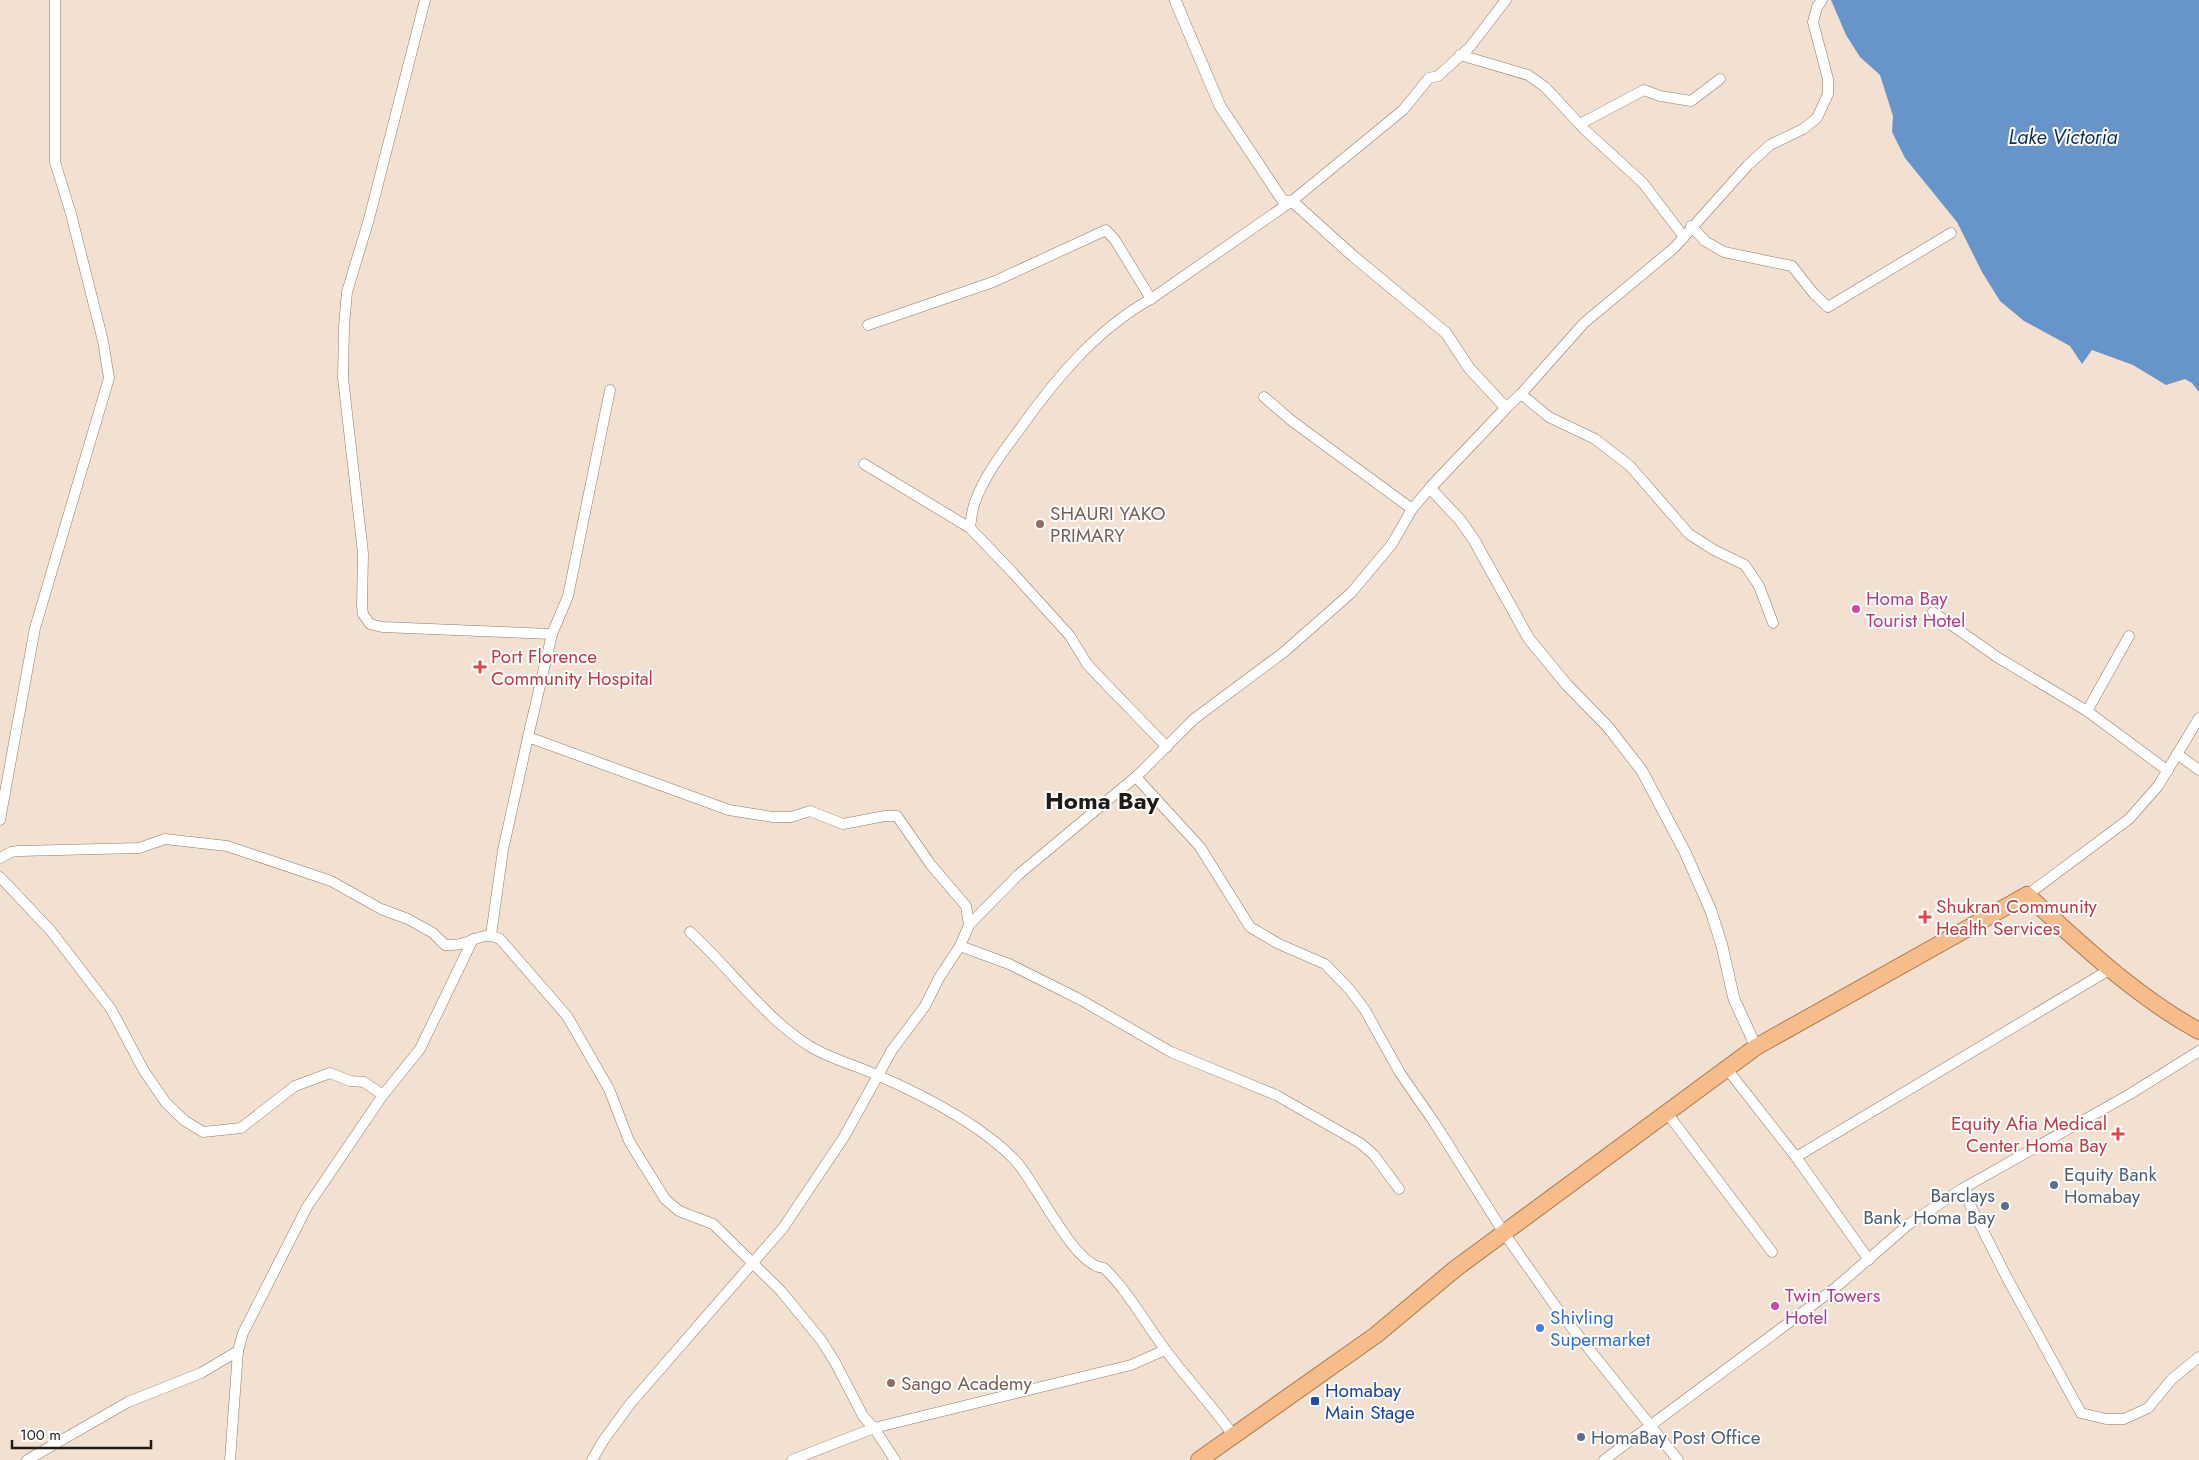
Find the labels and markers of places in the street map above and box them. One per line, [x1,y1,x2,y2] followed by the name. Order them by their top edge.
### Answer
[1050,500,1166,549] place label: SHAURI YAKO PRIMARY
[1034,518,1046,530] marker: SHAURI YAKO PRIMARY
[1866,585,1965,634] place label: Homa Bay Tourist Hotel
[1850,603,1862,615] marker: Homa Bay Tourist Hotel
[491,643,653,692] place label: Port Florence Community Hospital
[473,660,487,674] marker: Port Florence Community Hospital
[1936,893,2098,942] place label: Shukran Community Health Services
[1918,910,1932,924] marker: Shukran Community Health Services
[1951,1110,2108,1159] place label: Equity Afia Medical Center Homa Bay
[2111,1127,2125,1141] marker: Equity Afia Medical Center Homa Bay
[2064,1161,2158,1210] place label: Equity Bank Homabay
[2048,1179,2060,1191] marker: Equity Bank Homabay
[1863,1182,1996,1231] place label: Barclays Bank, Homa Bay
[1999,1200,2011,1212] marker: Barclays Bank, Homa Bay
[1785,1282,1881,1331] place label: Twin Towers Hotel
[1769,1300,1781,1312] marker: Twin Towers Hotel
[1550,1304,1651,1353] place label: Shivling Supermarket
[1534,1322,1546,1334] marker: Shivling Supermarket
[901,1370,1033,1397] place label: Sango Academy
[885,1377,897,1389] marker: Sango Academy
[1325,1377,1415,1426] place label: Homabay Main Stage
[1309,1395,1321,1407] marker: Homabay Main Stage
[1591,1424,1761,1451] place label: HomaBay Post Office
[1575,1431,1587,1443] marker: HomaBay Post Office

